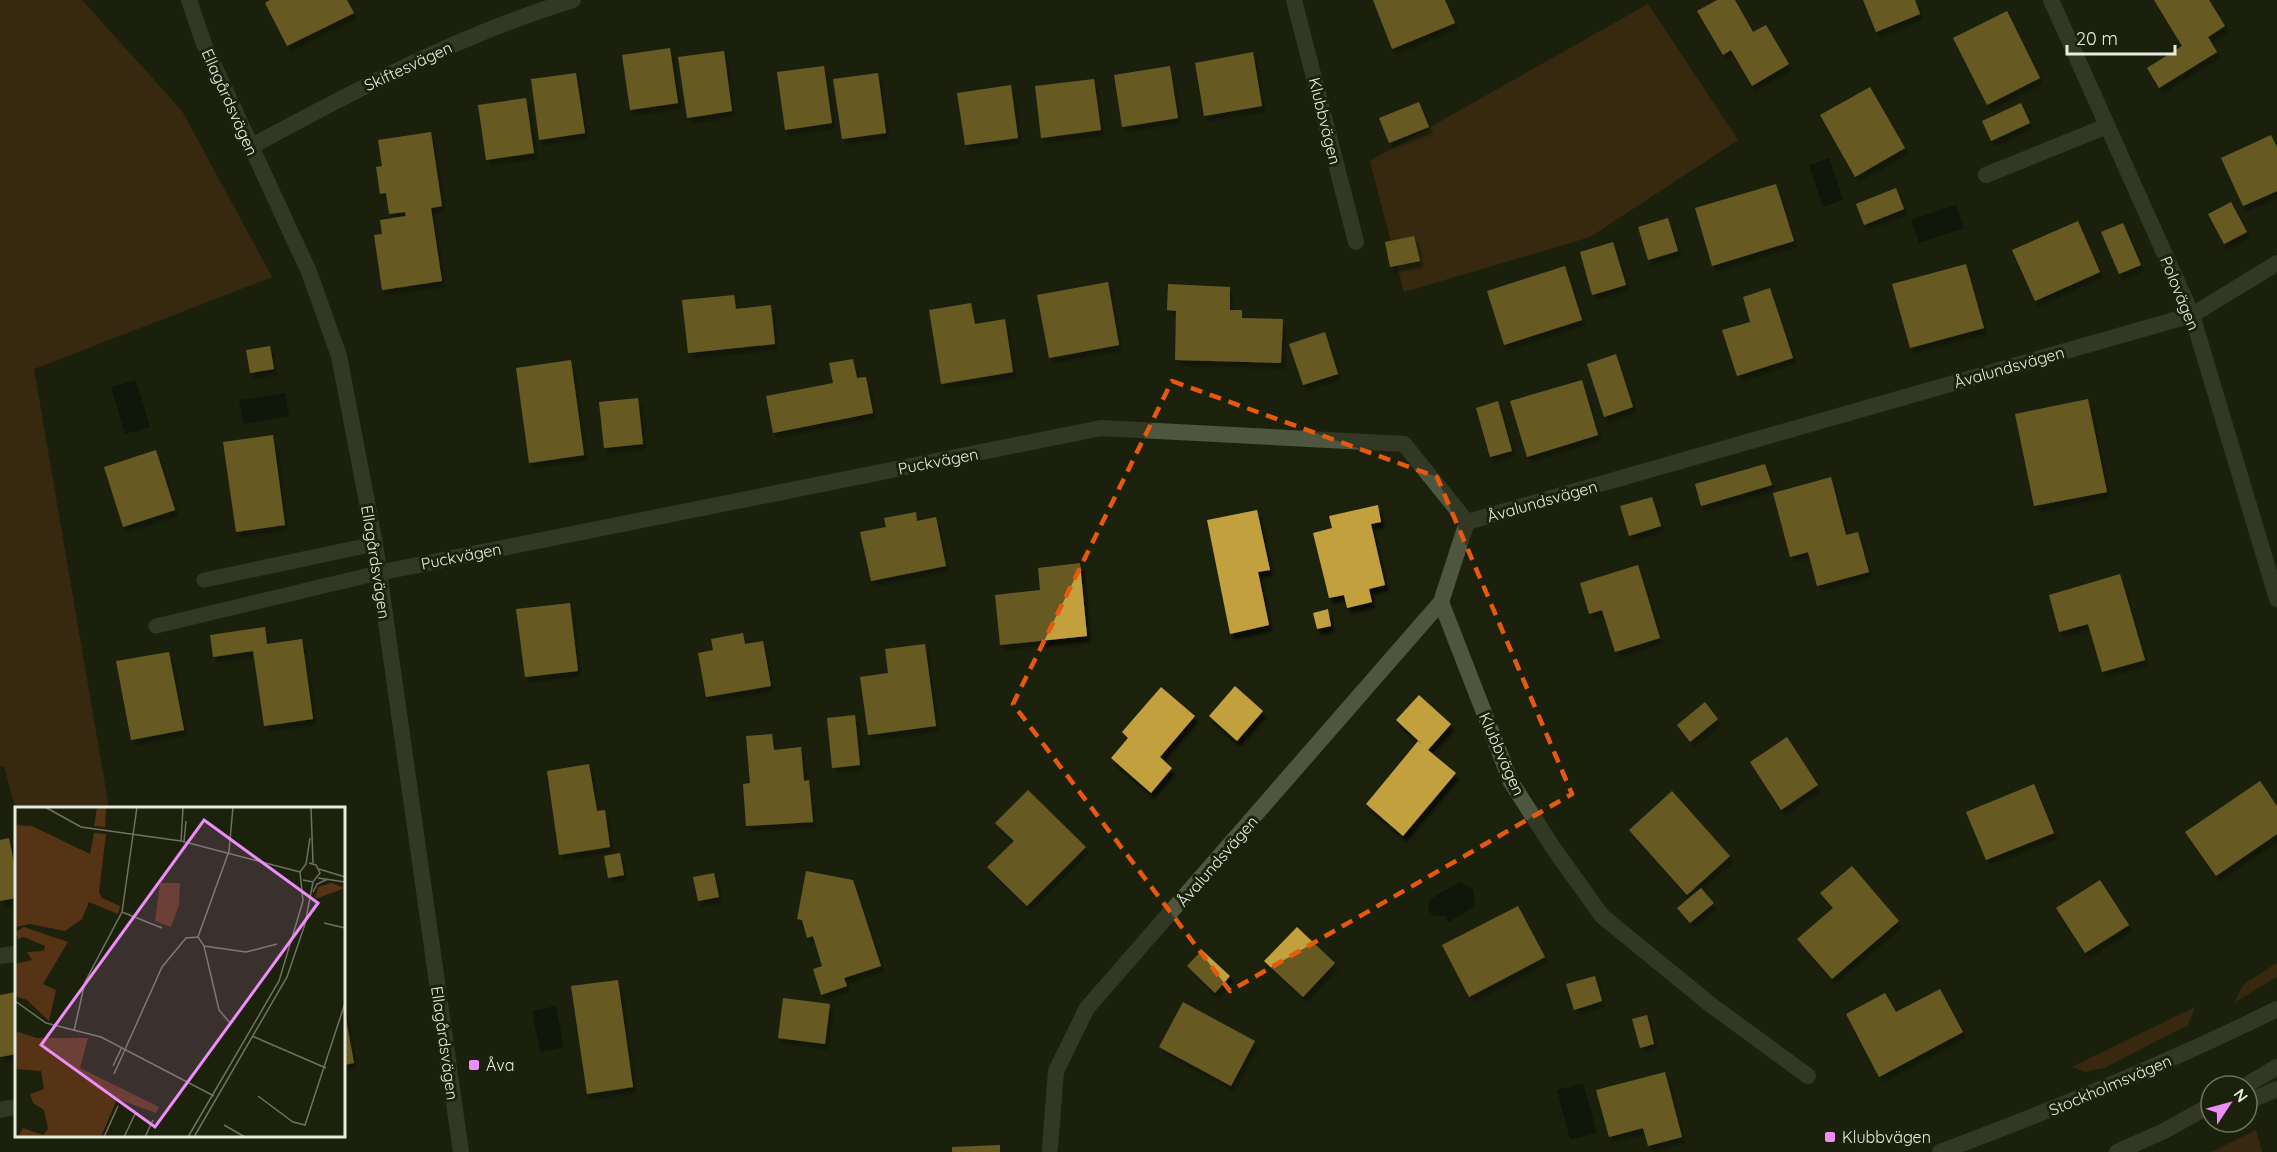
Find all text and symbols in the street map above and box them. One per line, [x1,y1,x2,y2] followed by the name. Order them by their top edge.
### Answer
[2067,18,2175,56] scale bar
[2076,27,2118,50] text: 20 m
[361,37,455,95] street label: Skiftesvägen
[198,45,262,159] street label: Ellagårdsvägen
[1305,75,1345,167] street label: Klubbvägen
[2156,253,2204,333] street label: Polovägen
[1952,342,2066,392] street label: Åvalundsvägen
[896,443,980,479] street label: Puckvägen
[1485,476,1599,526] street label: Åvalundsvägen
[357,504,395,620] street label: Ellagårdsvägen
[419,538,503,574] street label: Puckvägen
[1475,709,1529,799] street label: Klubbvägen
[15,807,345,1137] inset map
[1172,812,1262,910] street label: Åvalundsvägen
[427,985,463,1101] street label: Ellagårdsvägen
[2046,1050,2174,1120] street label: Stockholmsvägen
[486,1055,515,1075] place label: Åva
[467,1058,481,1072] marker: Åva
[2199,1074,2259,1134] north arrow
[2230,1085,2253,1106] text: N
[1842,1127,1931,1147] place label: Klubbvägen
[1823,1130,1837,1144] marker: Klubbvägen

